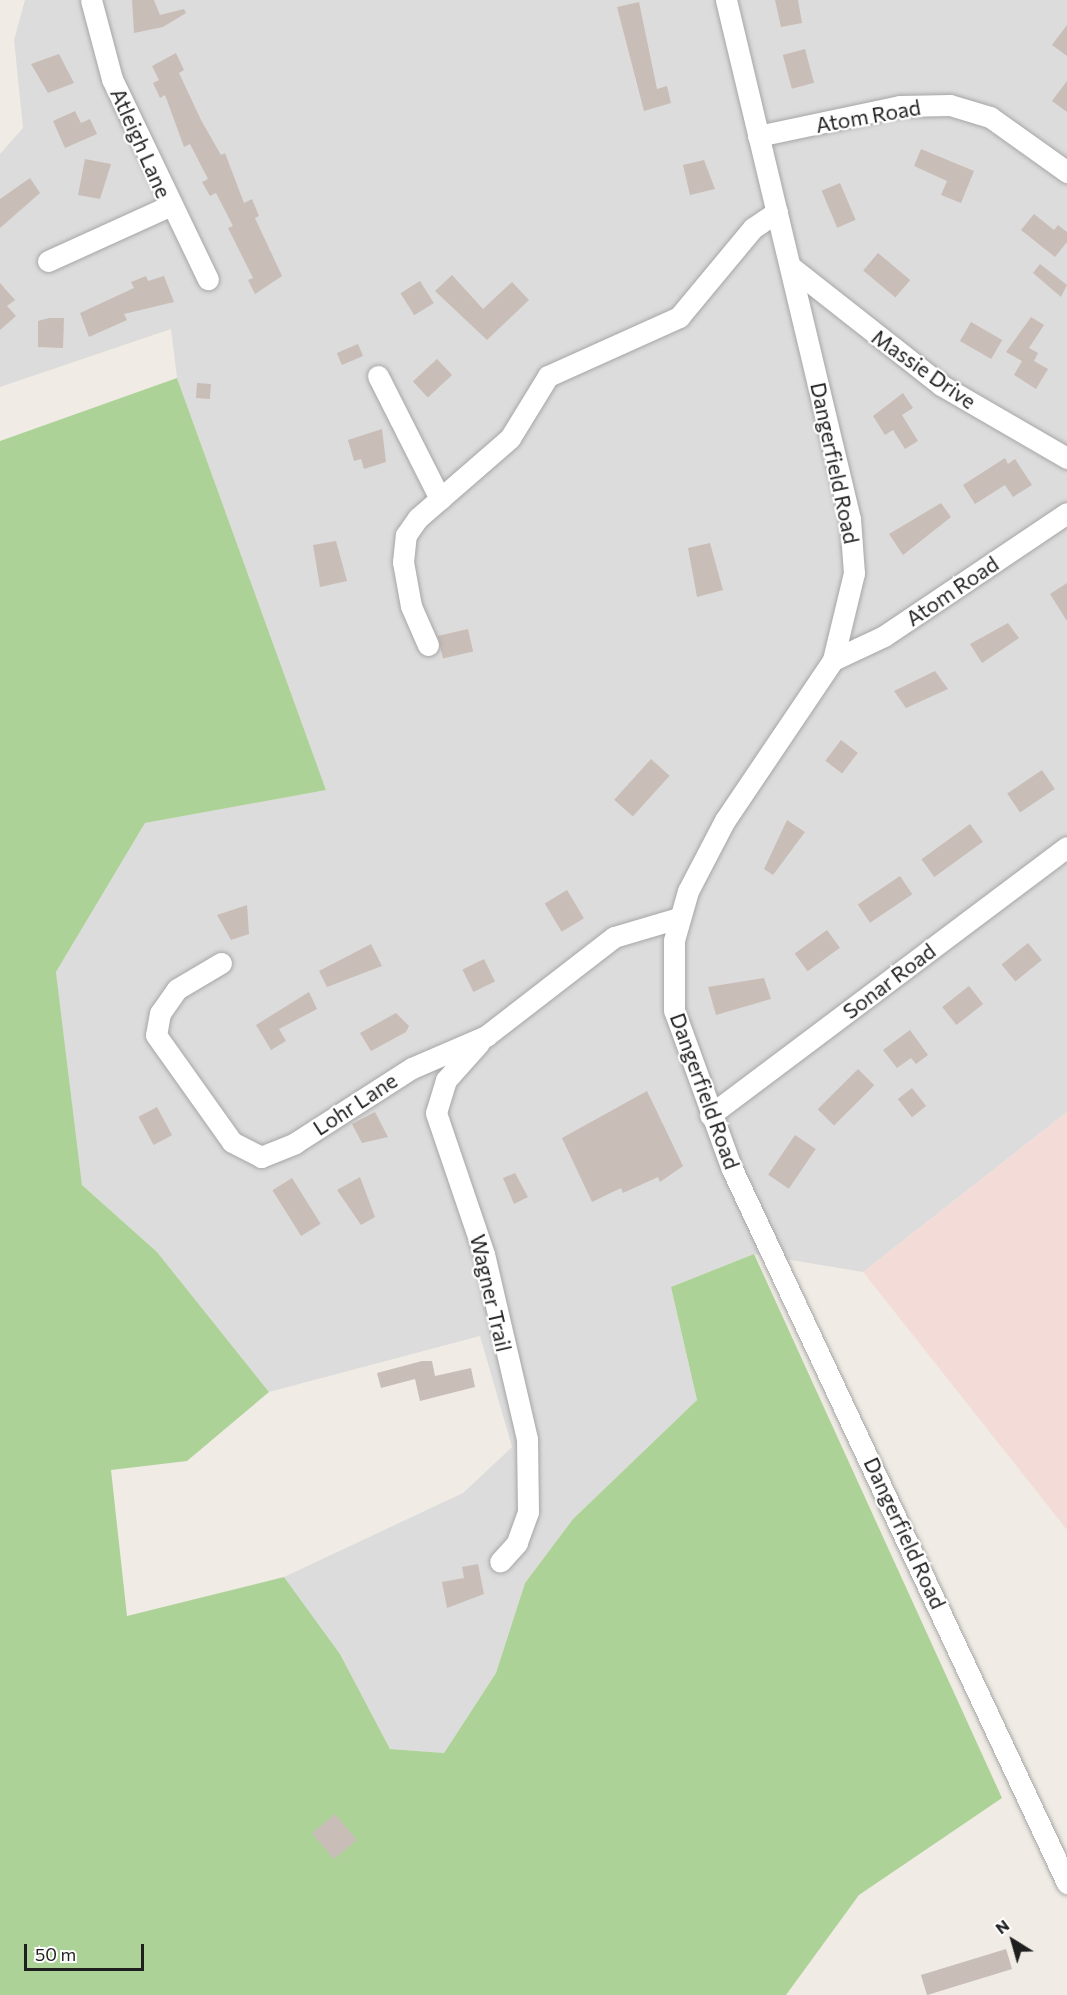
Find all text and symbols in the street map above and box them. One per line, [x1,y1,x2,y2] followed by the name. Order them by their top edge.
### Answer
[106,84,176,202] street label: Atleigh Lane
[814,94,922,138] street label: Atom Road
[867,324,981,414] street label: Massie Drive
[806,380,864,546] street label: Dangerfield Road
[901,551,1003,631] street label: Atom Road
[838,938,940,1024] street label: Sonar Road
[665,1009,745,1173] street label: Dangerfield Road
[308,1068,402,1140] street label: Lohr Lane
[465,1232,517,1354] street label: Wagner Trail
[859,1453,951,1613] street label: Dangerfield Road
[983,1911,1043,1971] north arrow
[991,1915,1012,1937] text: N
[27,1932,147,1970] scale bar
[35,1943,76,1965] text: 50 m

